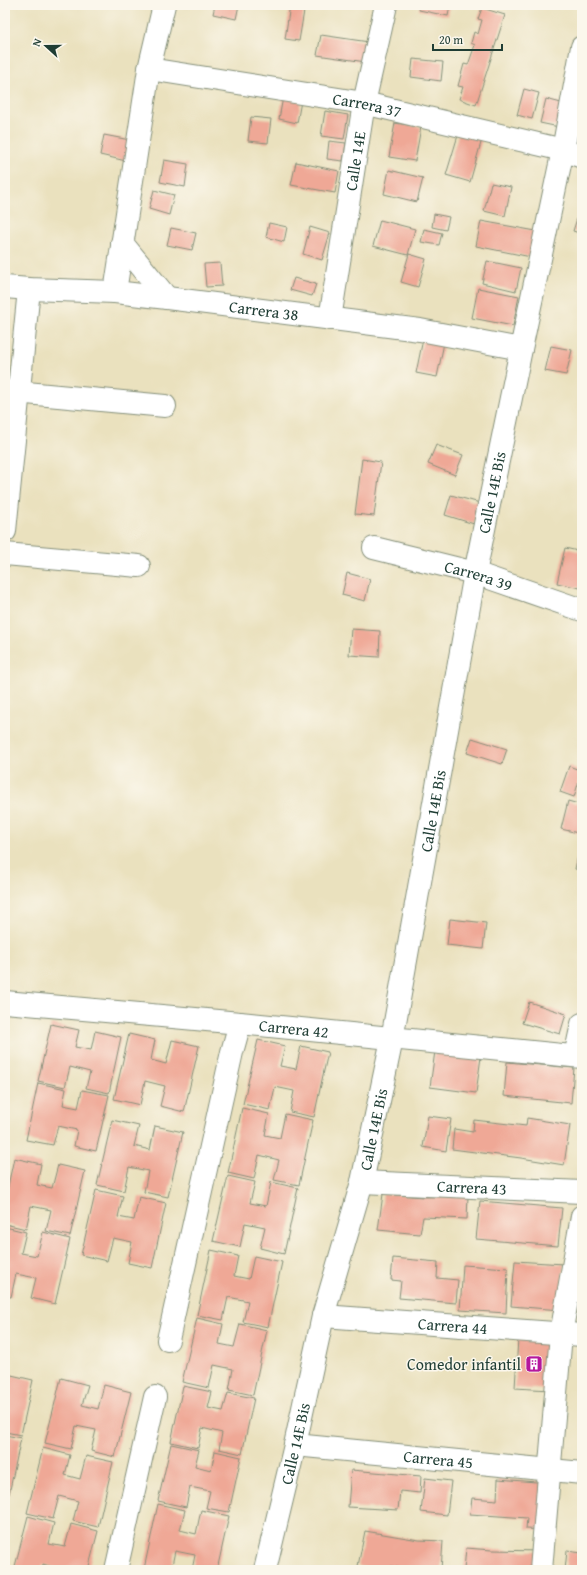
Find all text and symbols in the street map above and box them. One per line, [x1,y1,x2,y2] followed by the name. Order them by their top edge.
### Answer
[26,26,66,66] north arrow
[433,26,502,52] scale bar
[439,31,463,48] text: 20 m
[28,36,46,49] text: N
[331,86,404,124] street label: Carrera 37
[338,130,371,192] street label: Calle 14E
[228,294,300,327] street label: Carrera 38
[471,449,512,535] street label: Calle 14E Bis
[442,554,516,597] street label: Carrera 39
[414,768,452,854] street label: Calle 14E Bis
[258,1013,330,1044] street label: Carrera 42
[353,1086,393,1172] street label: Calle 14E Bis
[437,1173,507,1201] street label: Carrera 43
[417,1311,489,1340] street label: Carrera 44
[407,1352,522,1376] place label: Comedor infantil
[524,1354,544,1374] building icon: Comedor infantil
[274,1400,316,1487] street label: Calle 14E Bis
[402,1444,474,1474] street label: Carrera 45

